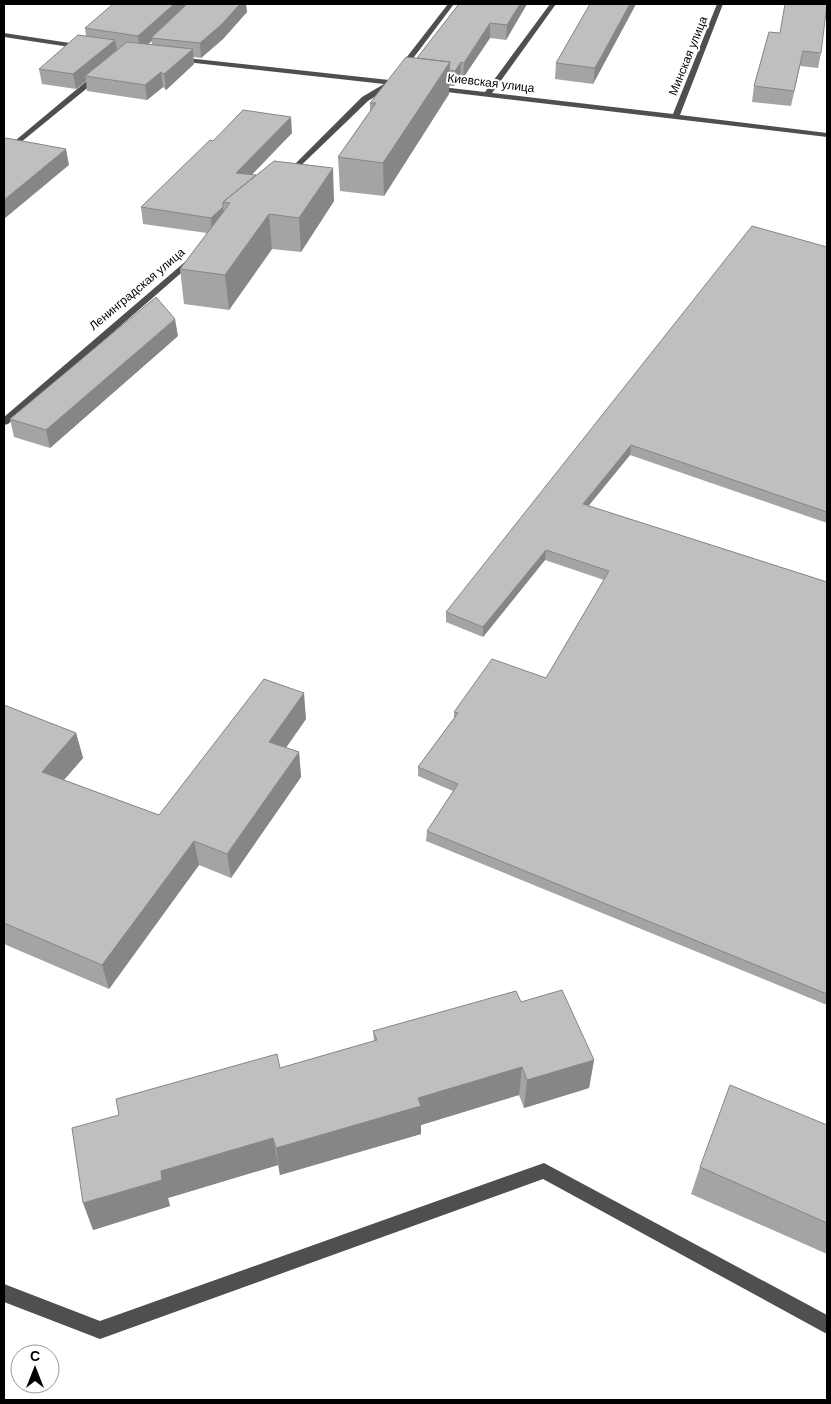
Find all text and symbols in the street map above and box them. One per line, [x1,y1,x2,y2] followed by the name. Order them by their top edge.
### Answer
[666,14,710,98] street label: Минская улица
[447,71,536,95] street label: Киевская улица
[86,245,188,333] street label: Ленинградская улица
[10,1344,60,1394] north arrow
[30,1348,40,1364] text: С

